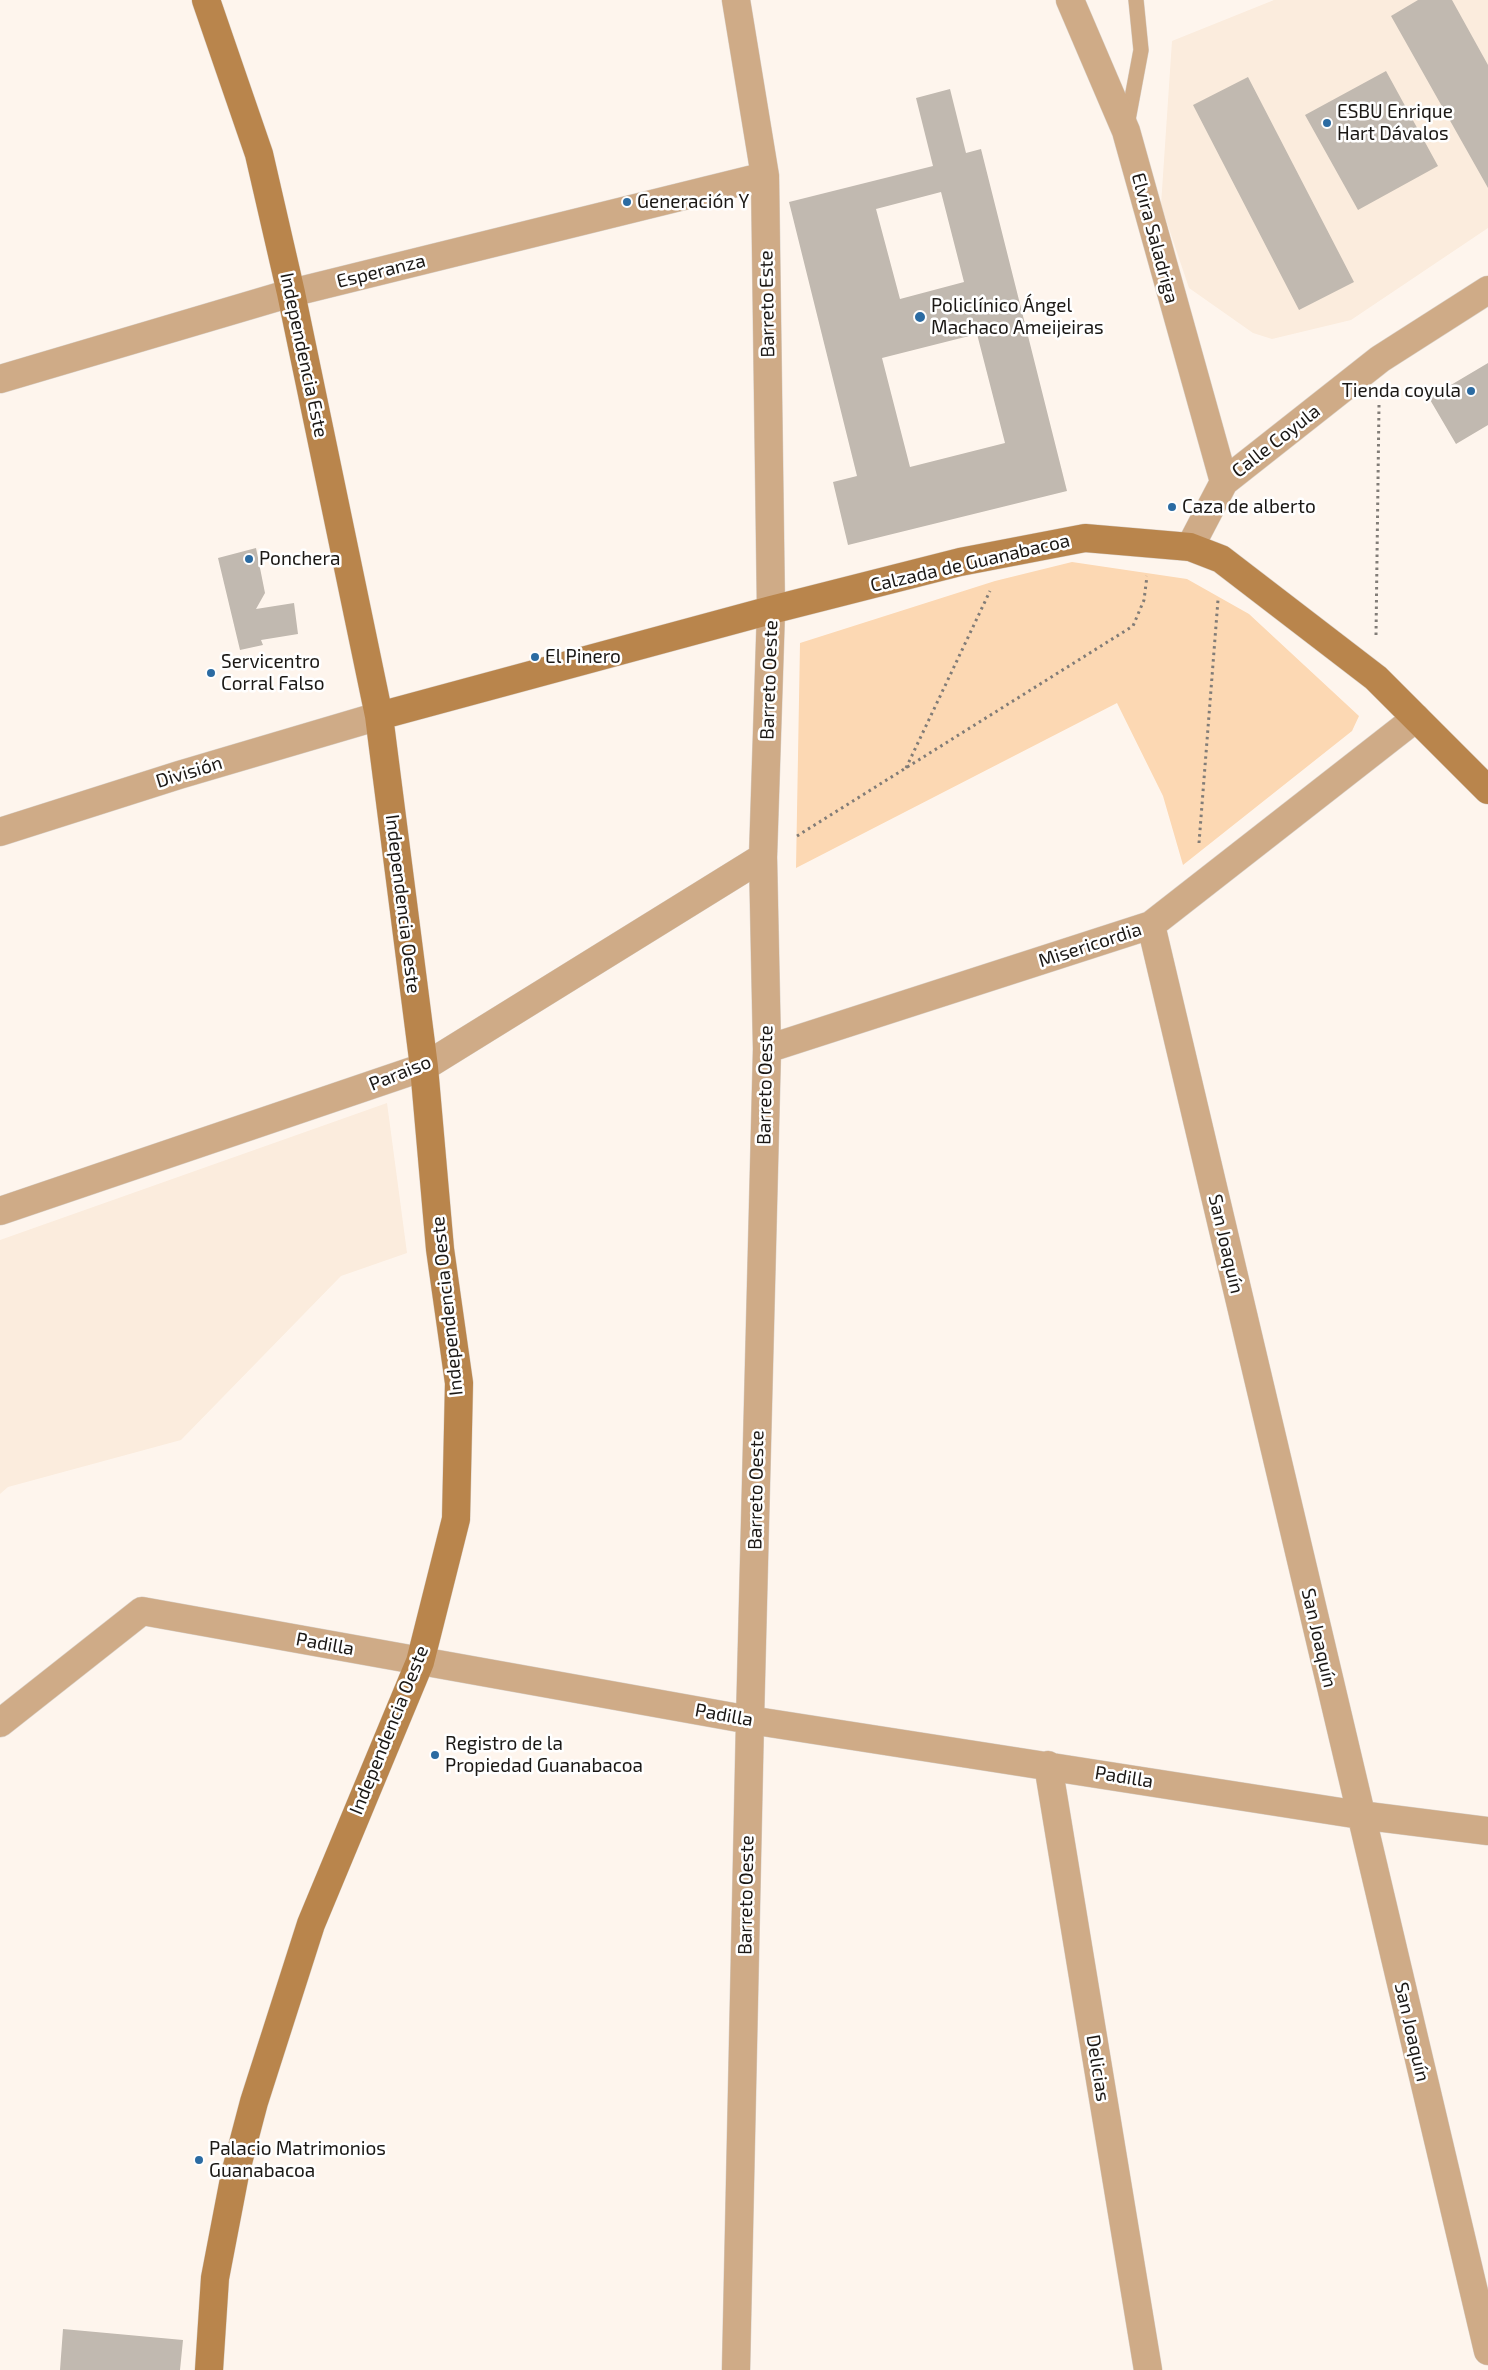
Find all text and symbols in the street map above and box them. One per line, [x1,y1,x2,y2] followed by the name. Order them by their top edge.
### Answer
[1337,101,1453,145] place label: ESBU Enrique Hart Dávalos
[1321,117,1333,129] marker: ESBU Enrique Hart Dávalos
[1127,170,1183,306] street label: Elvira Saladriga
[637,191,749,213] place label: Generación Y
[621,196,633,208] marker: Generación Y
[334,249,428,293] street label: Esperanza
[755,250,779,358] street label: Barreto Este
[275,271,333,439] street label: Independencia Este
[931,295,1104,339] place label: Policlínico Ángel Machaco Ameijeiras
[913,310,927,324] marker: Policlínico Ángel Machaco Ameijeiras
[1342,380,1461,402] place label: Tienda coyula
[1465,385,1477,397] marker: Tienda coyula
[1227,400,1325,482] street label: Calle Coyula
[1182,496,1316,518] place label: Caza de alberto
[1166,501,1178,513] marker: Caza de alberto
[868,529,1072,597] street label: Calzada de Guanabacoa
[259,548,341,570] place label: Ponchera
[243,553,255,565] marker: Ponchera
[756,620,782,740] street label: Barreto Oeste
[545,646,621,668] place label: El Pinero
[221,651,324,695] place label: Servicentro Corral Falso
[529,651,541,663] marker: El Pinero
[205,667,217,679] marker: Servicentro Corral Falso
[153,751,225,793] street label: División
[381,813,425,995] street label: Independencia Oeste
[1036,918,1144,972] street label: Misericordia
[753,1025,777,1145] street label: Barreto Oeste
[366,1050,434,1096] street label: Paraiso
[1203,1192,1249,1296] street label: San Joaquín
[426,1215,468,1397] street label: Independencia Oeste
[744,1430,768,1550] street label: Barreto Oeste
[1296,1586,1342,1690] street label: San Joaquín
[294,1628,356,1660] street label: Padilla
[345,1642,433,1818] street label: Independencia Oeste
[693,1699,755,1731] street label: Padilla
[445,1733,643,1777] place label: Registro de la Propiedad Guanabacoa
[429,1749,441,1761] marker: Registro de la Propiedad Guanabacoa
[1093,1761,1155,1793] street label: Padilla
[734,1835,758,1955] street label: Barreto Oeste
[1389,1980,1435,2084] street label: San Joaquín
[1081,2033,1115,2103] street label: Delicias
[209,2138,386,2182] place label: Palacio Matrimonios Guanabacoa
[193,2154,205,2166] marker: Palacio Matrimonios Guanabacoa

